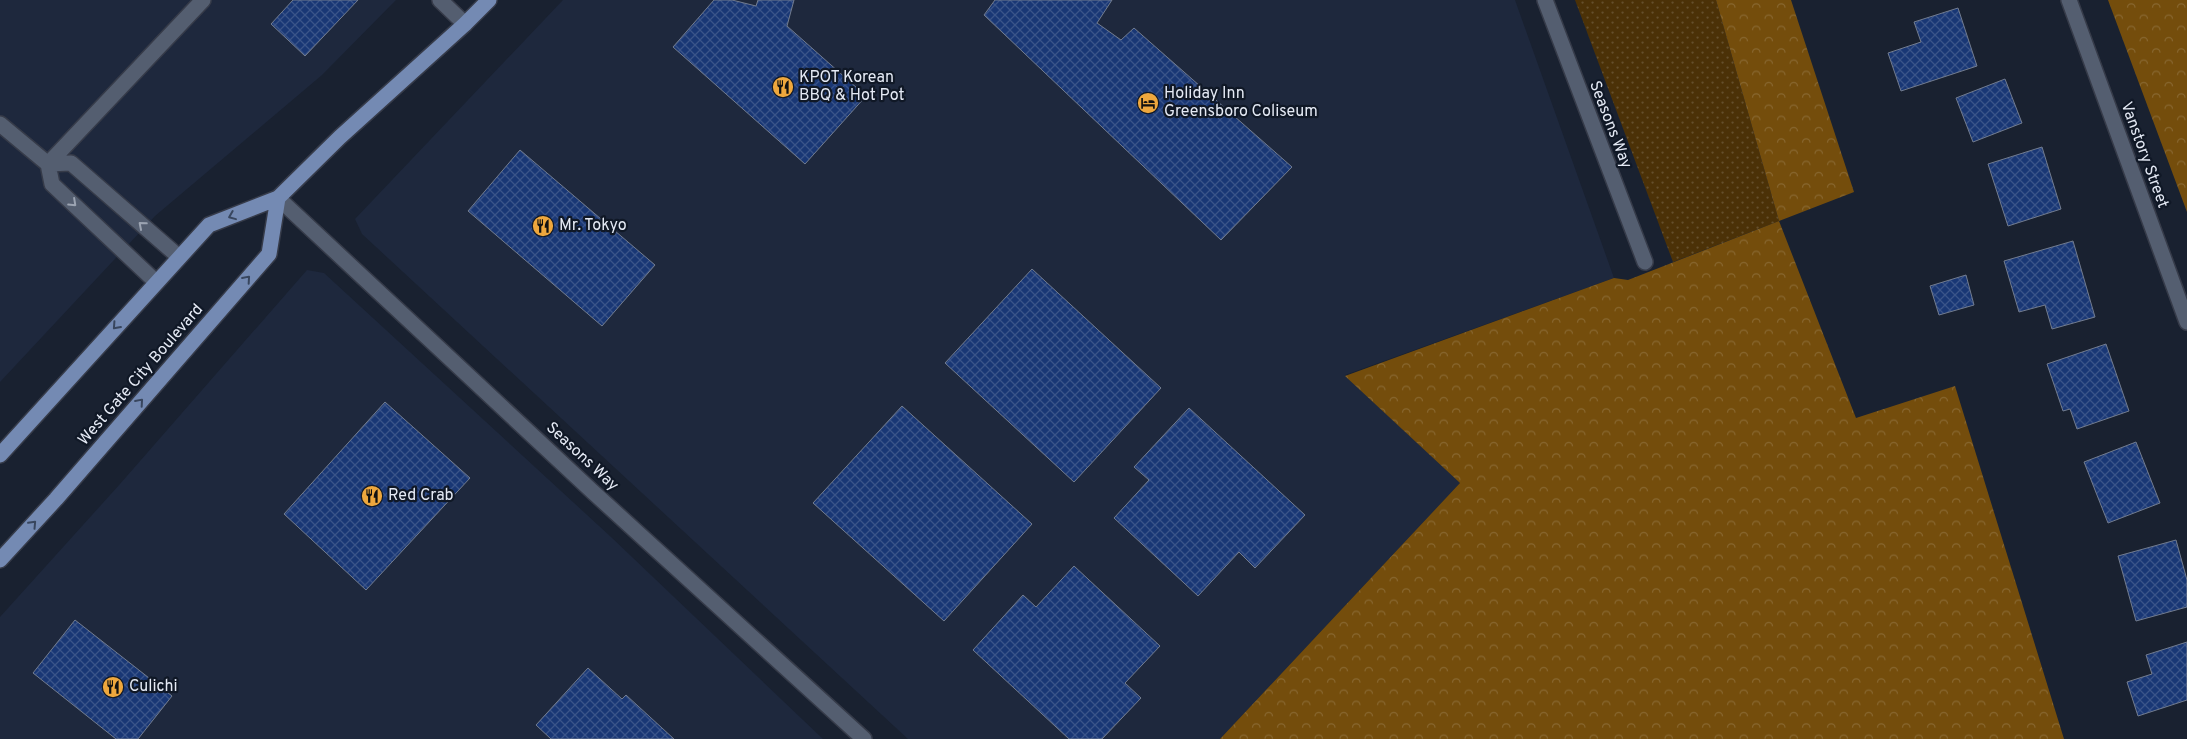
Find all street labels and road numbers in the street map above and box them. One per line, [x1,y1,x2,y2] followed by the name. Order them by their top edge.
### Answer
[1584,78,1636,172] street label: Seasons Way
[2116,99,2172,211] street label: Vanstory Street
[74,300,208,450] street label: West Gate City Boulevard
[541,418,623,496] street label: Seasons Way

